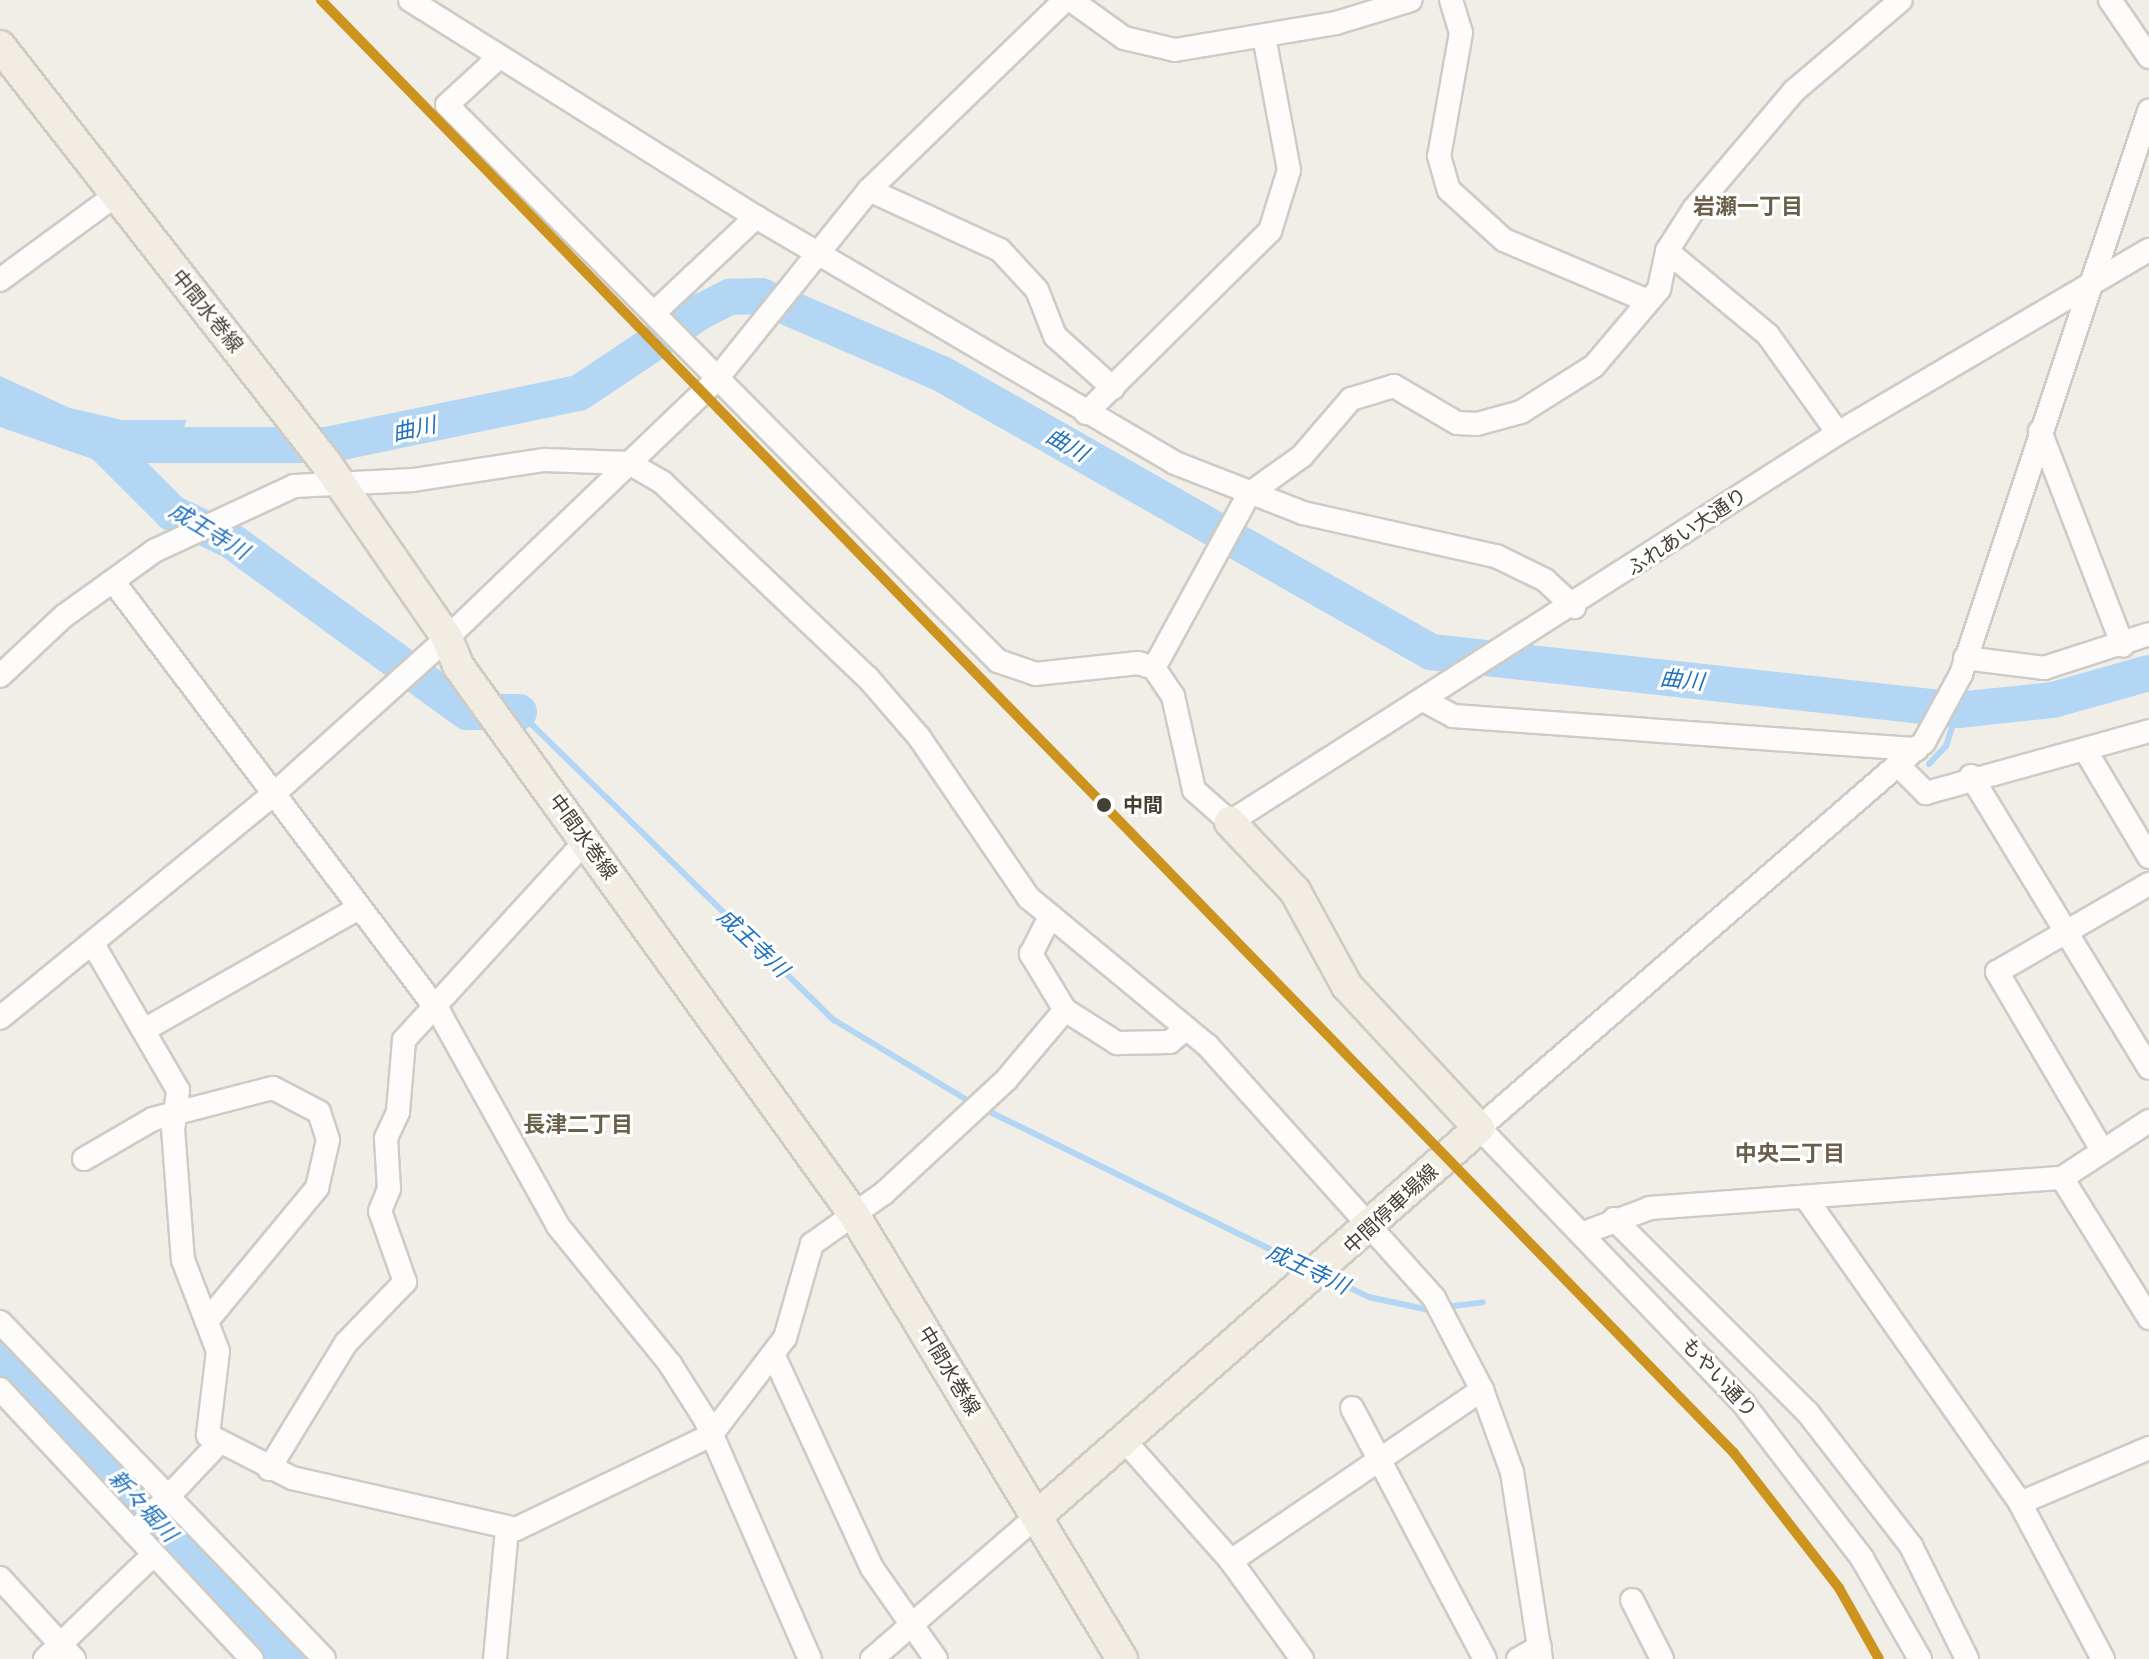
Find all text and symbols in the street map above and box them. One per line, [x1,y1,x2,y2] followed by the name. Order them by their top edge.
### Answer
[1693,194,1803,220] district label: 岩瀬一丁目
[166,265,248,357] street label: 中間水巻線
[390,412,438,446] water label: 曲川
[1041,423,1093,467] water label: 曲川
[1622,483,1752,581] street label: ふれあい大通り
[164,497,254,565] water label: 成王寺川
[1659,665,1705,695] water label: 曲川
[544,789,622,885] street label: 中間水巻線
[1092,793,1116,817] marker: 中間
[1123,793,1163,817] place label: 中間
[712,903,794,983] water label: 成王寺川
[523,1112,633,1138] district label: 長津二丁目
[1735,1141,1845,1167] district label: 中央二丁目
[1339,1159,1443,1259] street label: 中間停車場線
[1263,1238,1353,1300] water label: 成王寺川
[913,1322,985,1420] street label: 中間水巻線
[1676,1333,1762,1423] street label: もやい通り
[103,1465,183,1547] water label: 新々堀川

